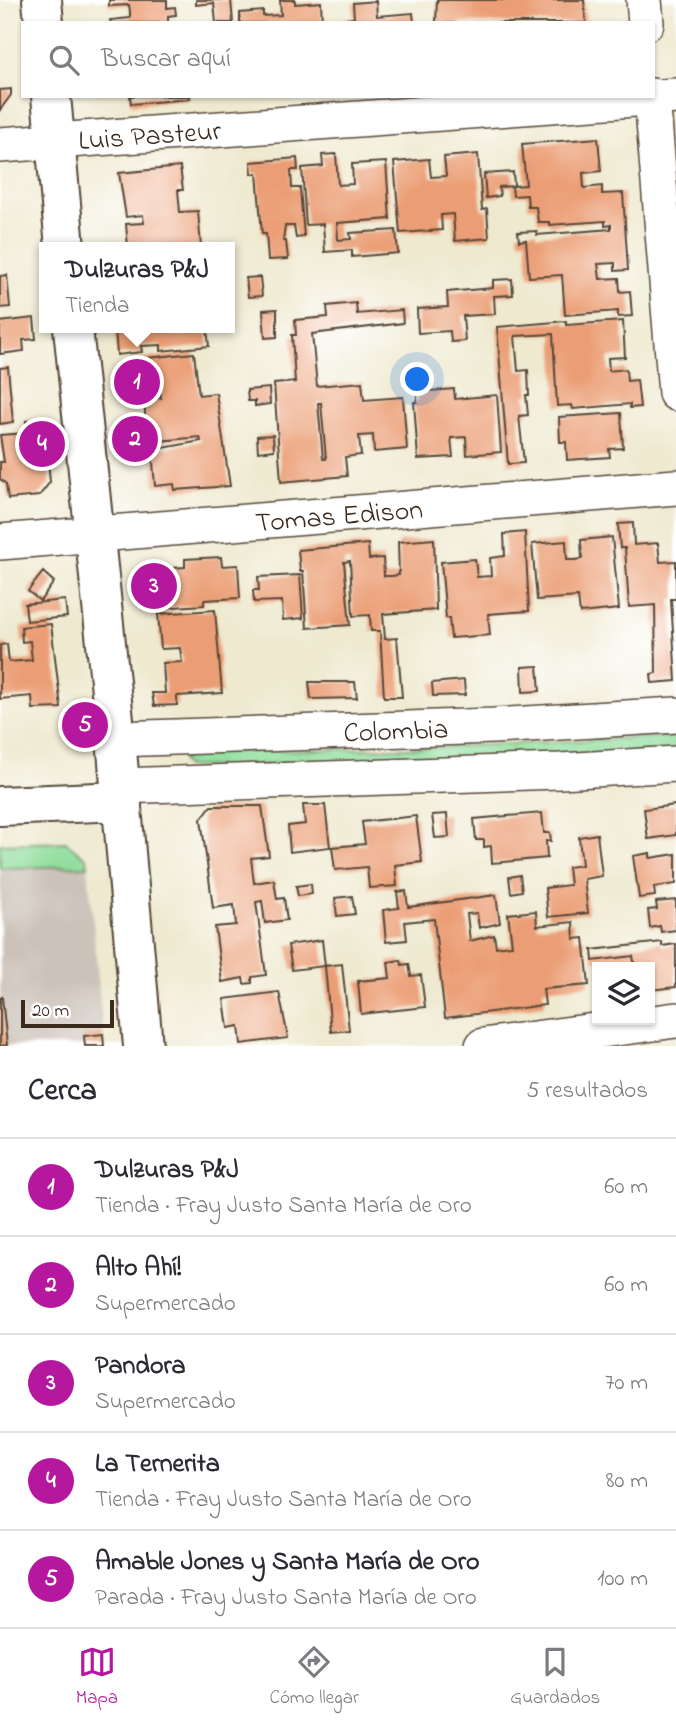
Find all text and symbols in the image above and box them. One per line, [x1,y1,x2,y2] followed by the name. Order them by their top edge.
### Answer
[21,21,655,98] search box
[45,41,83,79] icon: search
[101,41,231,79] text: Buscar aquí
[77,112,223,163] street label: Luis Pasteur
[39,242,235,333] popup
[65,252,209,290] text: Dulzuras P&J
[65,290,129,323] text: Tienda
[114,356,160,408] pin: 1
[400,362,434,396] your location
[112,413,158,465] pin: 2
[19,418,65,470] pin: 4
[254,491,425,545] street label: Tomas Edison
[131,560,177,612] pin: 3
[62,699,108,751] pin: 5
[343,711,449,755] street label: Colombia
[592,962,655,1025] map controls
[592,962,655,1025] button: layers
[21,997,114,1029] scale bar
[32,998,69,1025] text: 20 m
[28,1070,97,1114] text: Cerca
[526,1075,648,1108] text: 5 resultados
[95,1152,239,1190] text: Dulzuras P&J
[47,1171,55,1204] text: 1
[604,1171,648,1204] text: 60 m
[95,1190,472,1223] text: Tienda · Fray Justo Santa María de Oro
[95,1250,181,1288] text: Alto Ahí!
[45,1269,57,1302] text: 2
[604,1269,648,1302] text: 60 m
[95,1288,236,1321] text: Supermercado
[95,1348,186,1386] text: Pandora
[46,1367,56,1400] text: 3
[605,1367,648,1400] text: 70 m
[95,1386,236,1419] text: Supermercado
[95,1446,220,1484] text: La Ternerita
[46,1465,56,1498] text: 4
[606,1465,648,1498] text: 80 m
[95,1484,472,1517] text: Tienda · Fray Justo Santa María de Oro
[95,1544,479,1582] text: Amable Jones y Santa María de Oro
[44,1563,58,1596] text: 5
[597,1563,648,1596] text: 100 m
[95,1582,477,1615] text: Parada · Fray Justo Santa María de Oro
[76,1643,118,1712] tab: Mapa
[270,1643,359,1712] tab: Cómo llegar
[510,1643,600,1712] tab: Guardados

